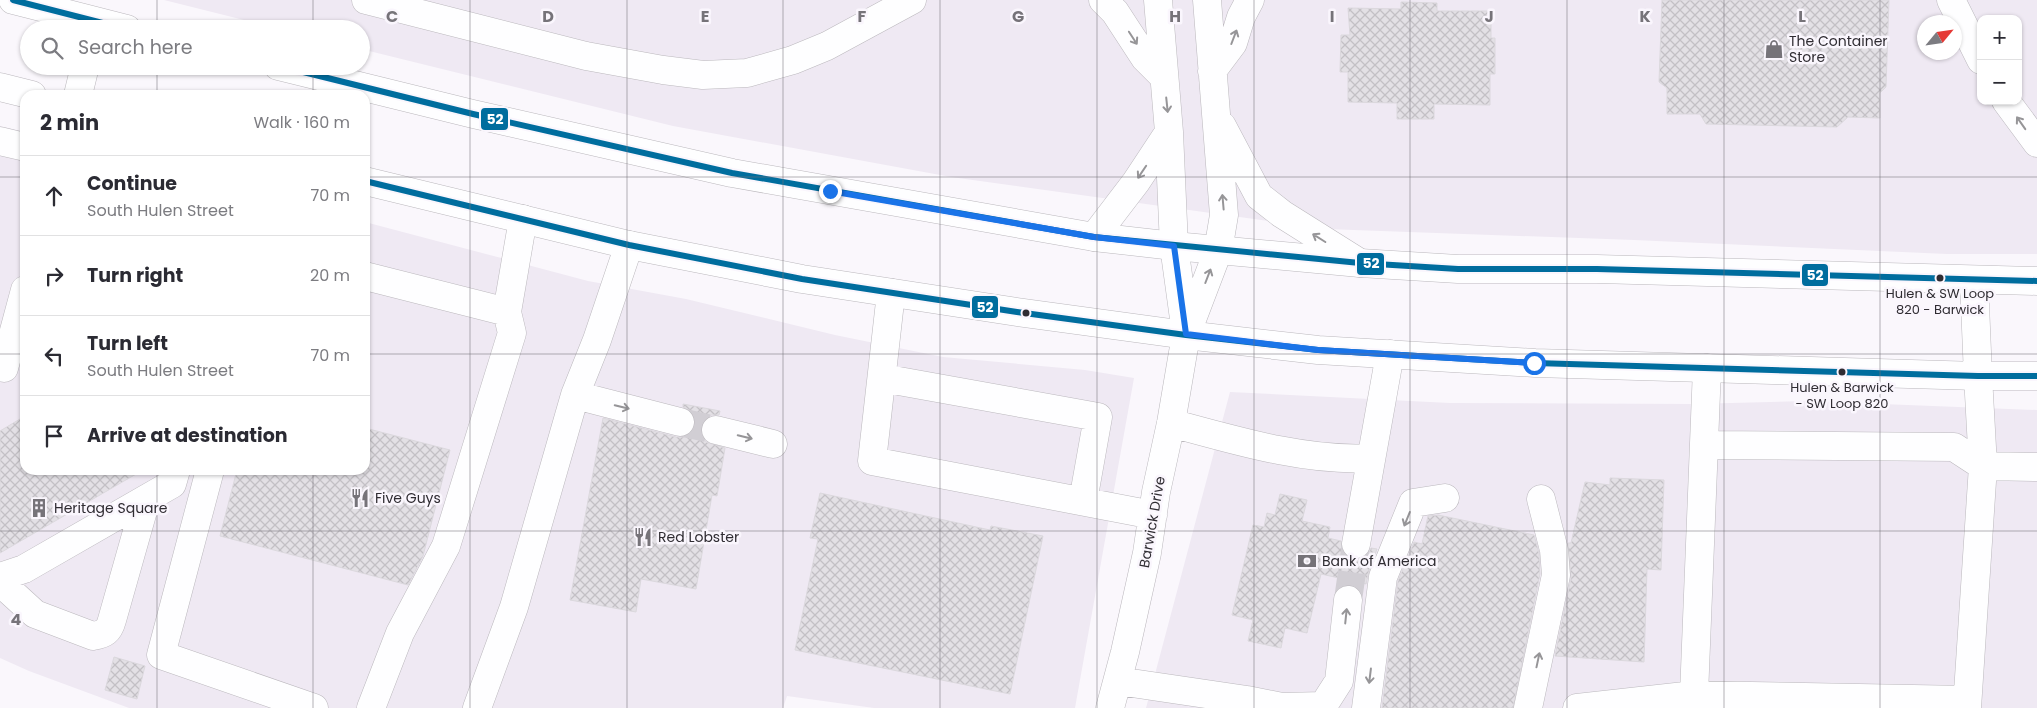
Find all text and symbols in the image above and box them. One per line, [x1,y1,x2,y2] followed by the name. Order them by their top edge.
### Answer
[386,5,398,28] text: C
[542,5,554,28] text: D
[701,5,709,28] text: E
[858,5,867,28] text: F
[1012,5,1024,28] text: G
[1169,5,1181,28] text: H
[1330,5,1334,28] text: I
[1484,5,1494,28] text: J
[1639,5,1651,28] text: K
[1798,5,1806,28] text: L
[1917,15,1962,60] north arrow
[1977,15,2022,105] map controls
[1977,15,2022,60] button: +
[20,20,370,75] search box
[1230,30,1239,46] one-way arrow
[1128,31,1138,45] one-way arrow
[1789,31,1888,67] place label: The Container Store
[38,34,66,62] icon: search
[78,34,192,61] text: Search here
[1763,38,1785,60] shop icon: The Container Store
[1977,60,2022,105] button: −
[1162,96,1171,112] one-way arrow
[480,107,509,131] line badge: 52
[40,108,99,137] text: 2 min
[486,109,504,129] text: 52
[253,111,350,134] text: Walk · 160 m
[2016,116,2026,130] one-way arrow
[1137,165,1147,179] one-way arrow
[87,170,177,197] text: Continue
[819,180,842,203] route end
[40,182,68,210] icon: ahead
[310,184,350,207] text: 70 m
[1218,195,1227,211] one-way arrow
[87,199,234,222] text: South Hulen Street
[1312,232,1326,242] one-way arrow
[1356,252,1385,276] line badge: 52
[1362,253,1380,273] text: 52
[40,262,68,290] icon: right
[87,262,183,289] text: Turn right
[1801,263,1829,287] line badge: 52
[310,264,350,287] text: 20 m
[1806,265,1824,285] text: 52
[1204,269,1213,284] one-way arrow
[1935,273,1945,283] marker: Hulen & SW Loop 820 - Barwick
[1886,284,1994,319] place label: Hulen & SW Loop 820 - Barwick
[971,295,999,319] line badge: 52
[976,297,994,317] text: 52
[1021,308,1031,318] unlabelled marker
[87,330,168,357] text: Turn left
[40,342,68,370] icon: left
[310,344,350,367] text: 70 m
[1523,352,1546,375] route start
[87,359,234,382] text: South Hulen Street
[1837,367,1847,377] marker: Hulen & Barwick - SW Loop 820
[1790,378,1894,413] place label: Hulen & Barwick - SW Loop 820
[614,403,630,412] one-way arrow
[40,422,68,450] icon: arrive
[87,422,288,449] text: Arrive at destination
[736,433,752,442] one-way arrow
[1134,474,1170,569] street label: Barwick Drive
[349,487,371,509] restaurant icon: Five Guys
[375,488,441,508] place label: Five Guys
[28,497,50,519] building icon: Heritage Square
[54,498,168,518] place label: Heritage Square
[1401,511,1411,526] one-way arrow
[632,526,654,548] restaurant icon: Red Lobster
[658,527,739,547] place label: Red Lobster
[1296,550,1318,572] bank icon: Bank of America
[1322,551,1436,571] place label: Bank of America
[11,608,22,631] text: 4
[1341,608,1351,624] one-way arrow
[1534,653,1543,669] one-way arrow
[1365,667,1375,683] one-way arrow

